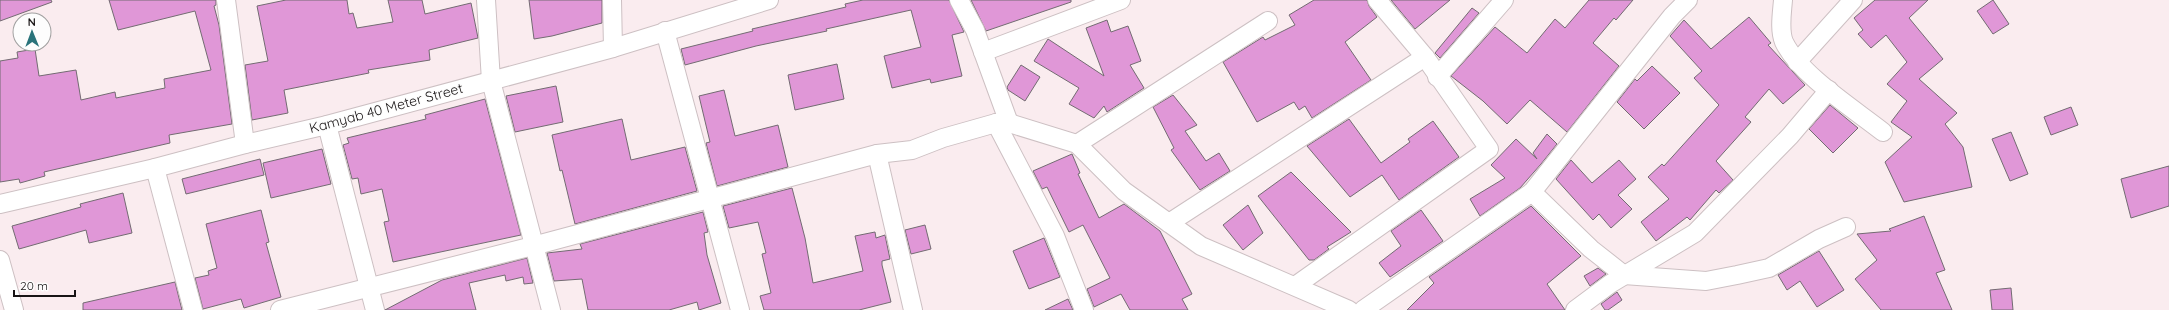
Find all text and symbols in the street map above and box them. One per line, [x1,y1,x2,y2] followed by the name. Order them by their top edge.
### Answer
[12,12,52,52] north arrow
[28,15,36,29] text: N
[307,79,465,137] street label: Kamyab 40 Meter Street
[14,272,75,298] scale bar
[20,278,48,293] text: 20 m

